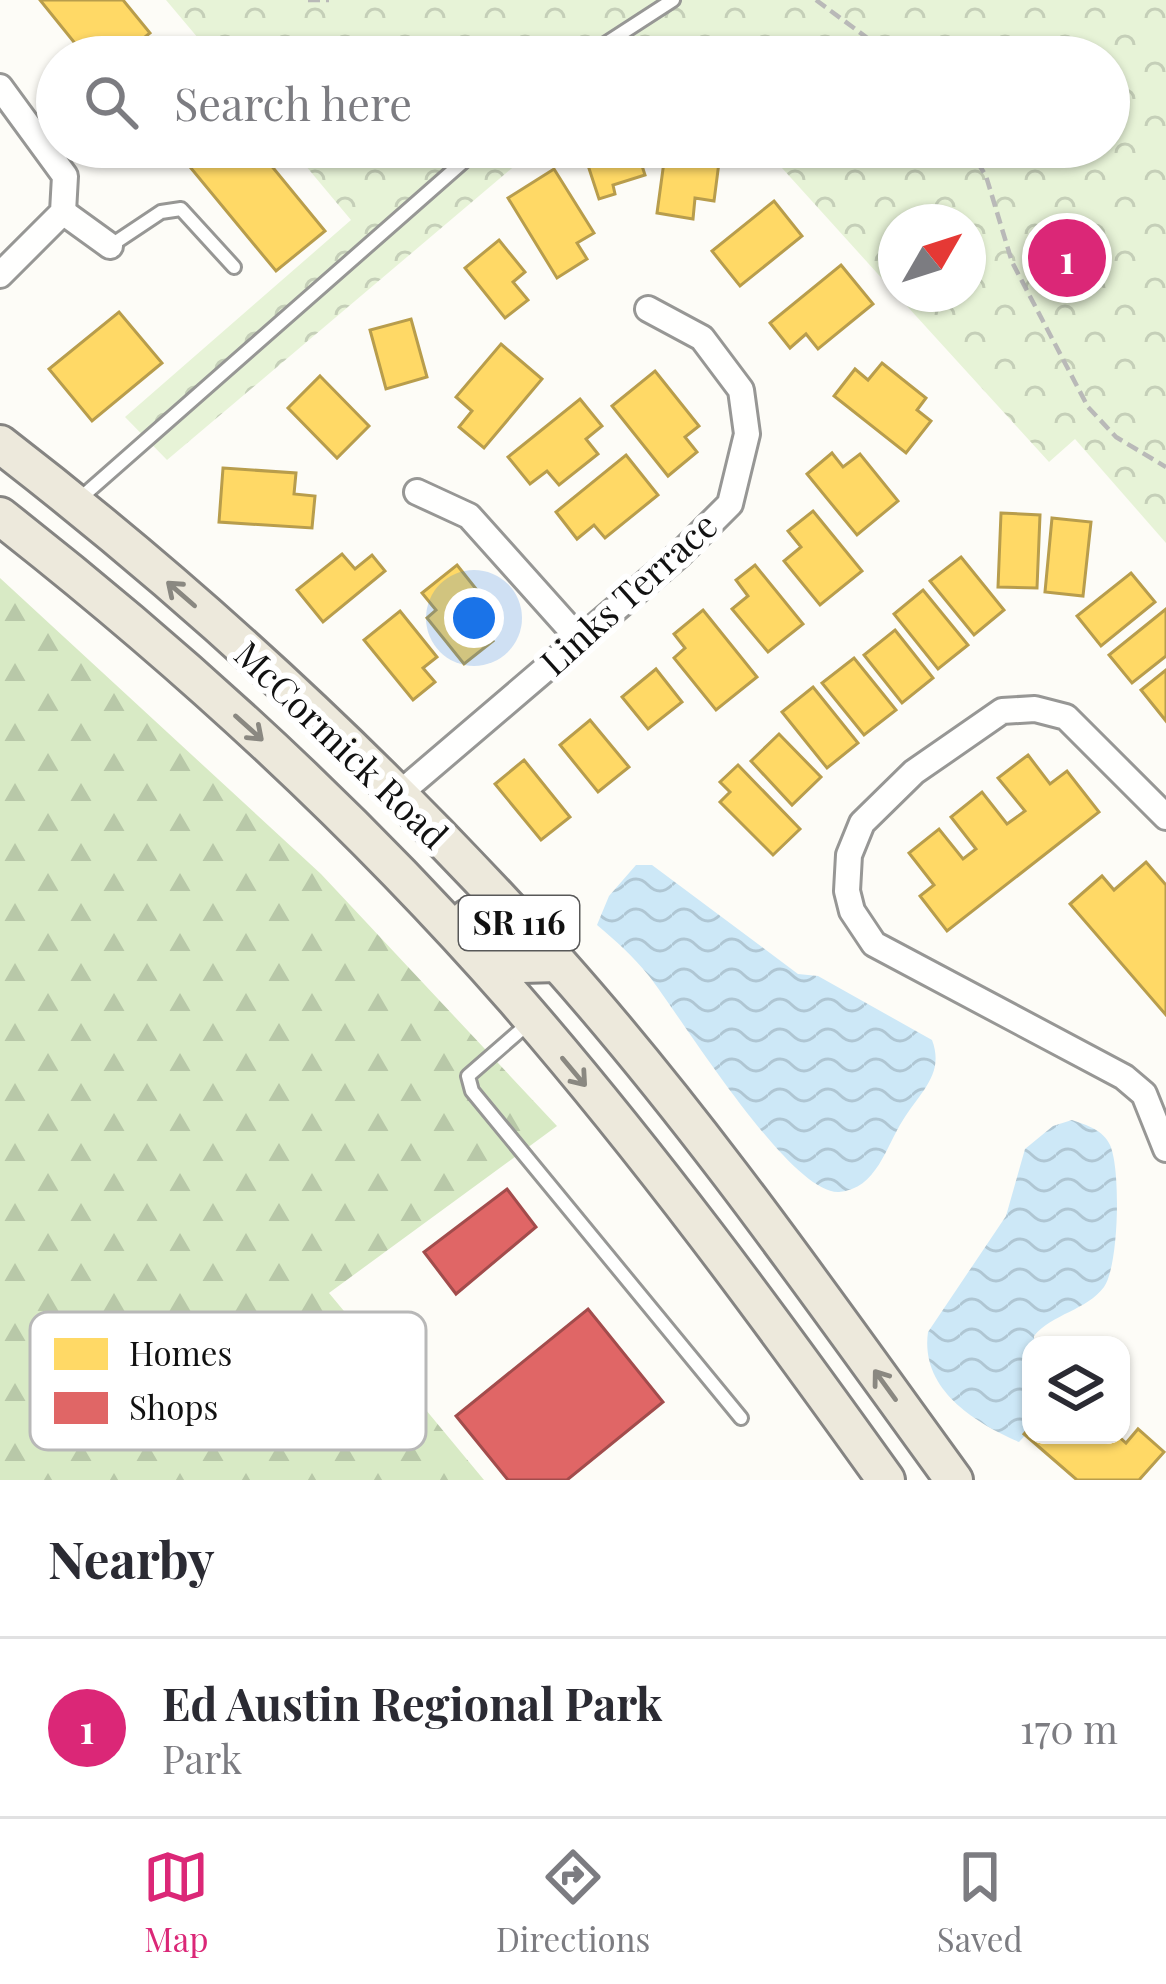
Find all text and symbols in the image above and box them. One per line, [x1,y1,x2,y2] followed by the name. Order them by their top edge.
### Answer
[36,36,1130,168] search box
[78,69,144,135] icon: search
[174,72,412,132] text: Search here
[878,204,986,312] north arrow
[1028,213,1106,303] pin: 1
[529,500,726,685] street label: Links Terrace
[166,581,197,609] one-way arrow
[444,588,504,648] your location
[225,629,459,858] street label: McCormick Road
[234,713,264,741] one-way arrow
[459,896,579,950] road number: SR 116
[560,1056,588,1087] one-way arrow
[30,1312,426,1450] legend
[129,1330,232,1374] text: Homes
[1022,1336,1130,1444] map controls
[1022,1336,1130,1444] button: layers
[873,1369,899,1402] one-way arrow
[129,1384,218,1428] text: Shops
[48,1524,214,1592] text: Nearby
[162,1672,662,1732] text: Ed Austin Regional Park
[80,1702,94,1754] text: 1
[1020,1702,1118,1754] text: 170 m
[162,1732,242,1784] text: Park
[143,1844,209,1960] tab: Map
[496,1844,650,1960] tab: Directions
[937,1844,1023,1960] tab: Saved

